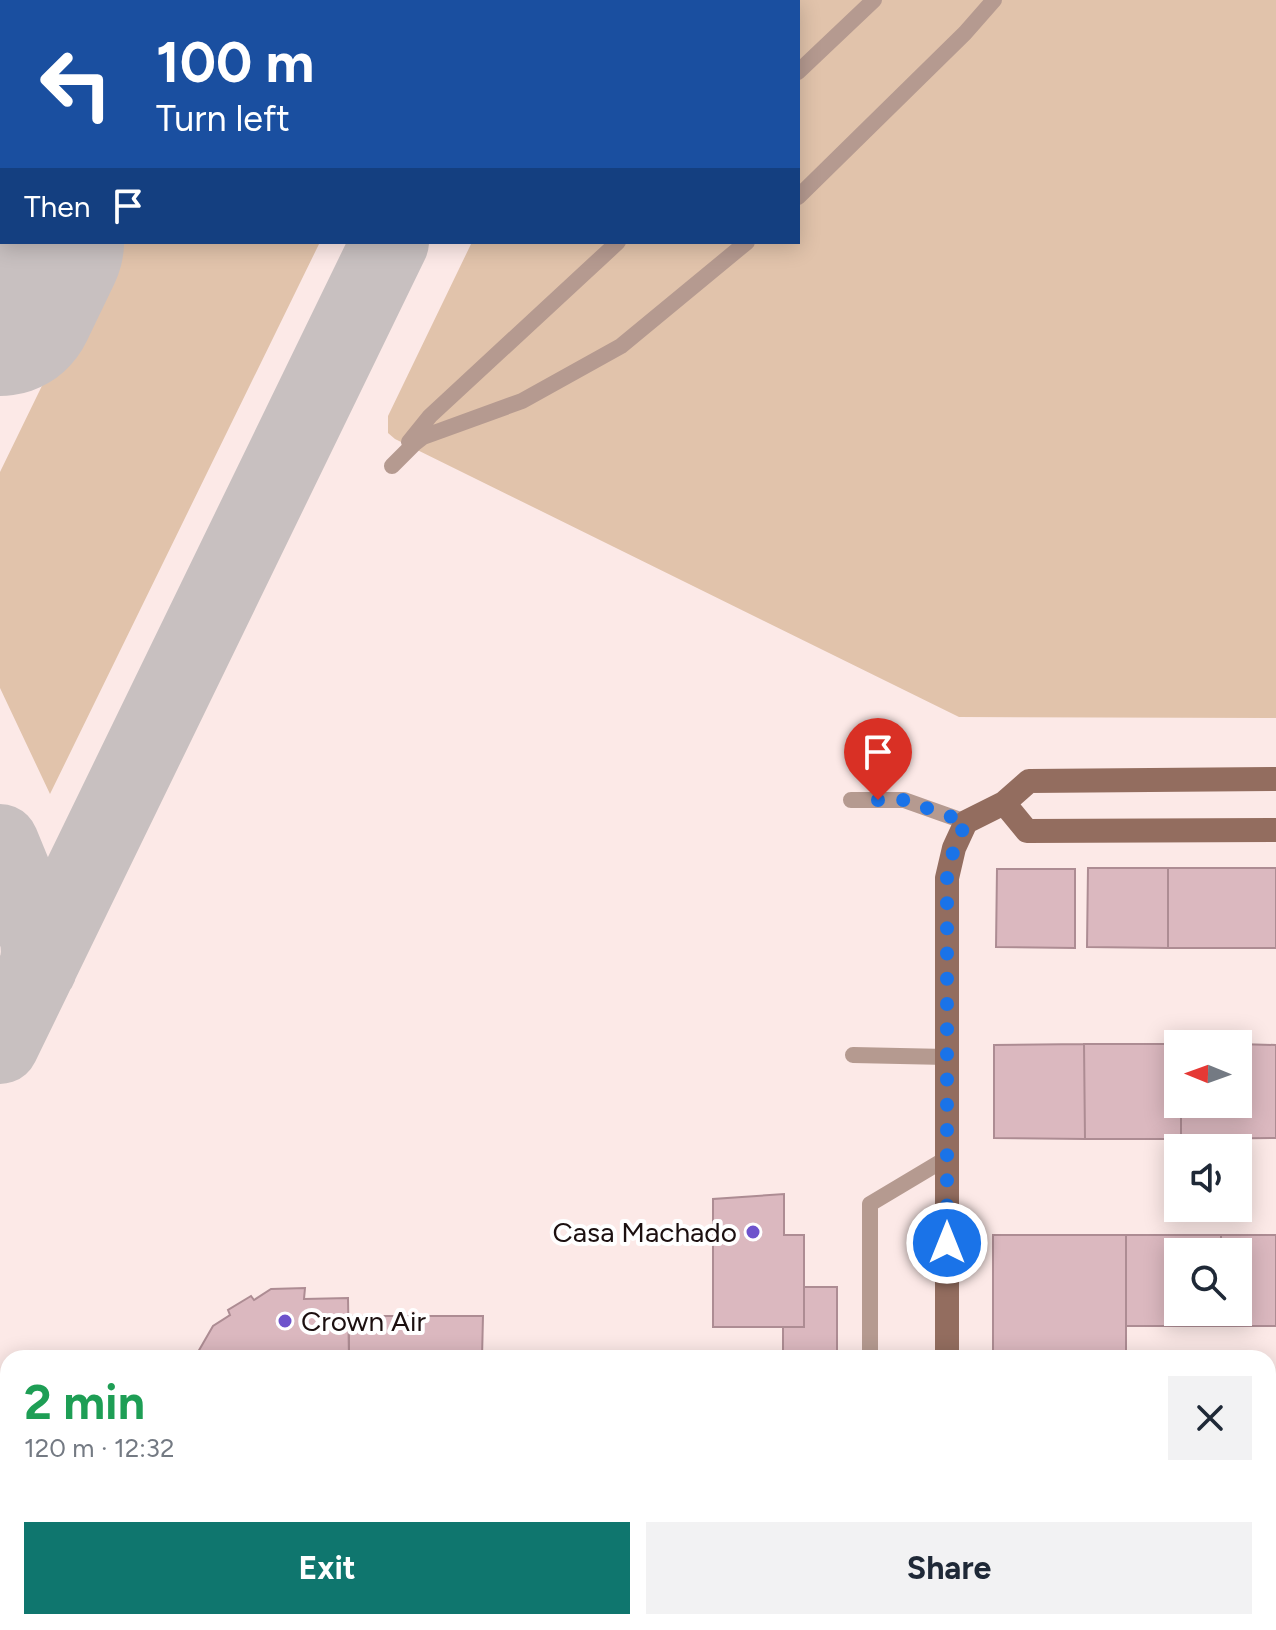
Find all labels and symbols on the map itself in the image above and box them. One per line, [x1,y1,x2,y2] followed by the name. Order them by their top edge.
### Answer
[844,718,912,800] pin
[1164,1030,1252,1118] north arrow
[905,1201,989,1285] position arrow
[553,1215,737,1249] place label: Casa Machado
[744,1223,762,1241] marker: Casa Machado
[301,1304,426,1338] place label: Crown Air
[276,1312,294,1330] marker: Crown Air

